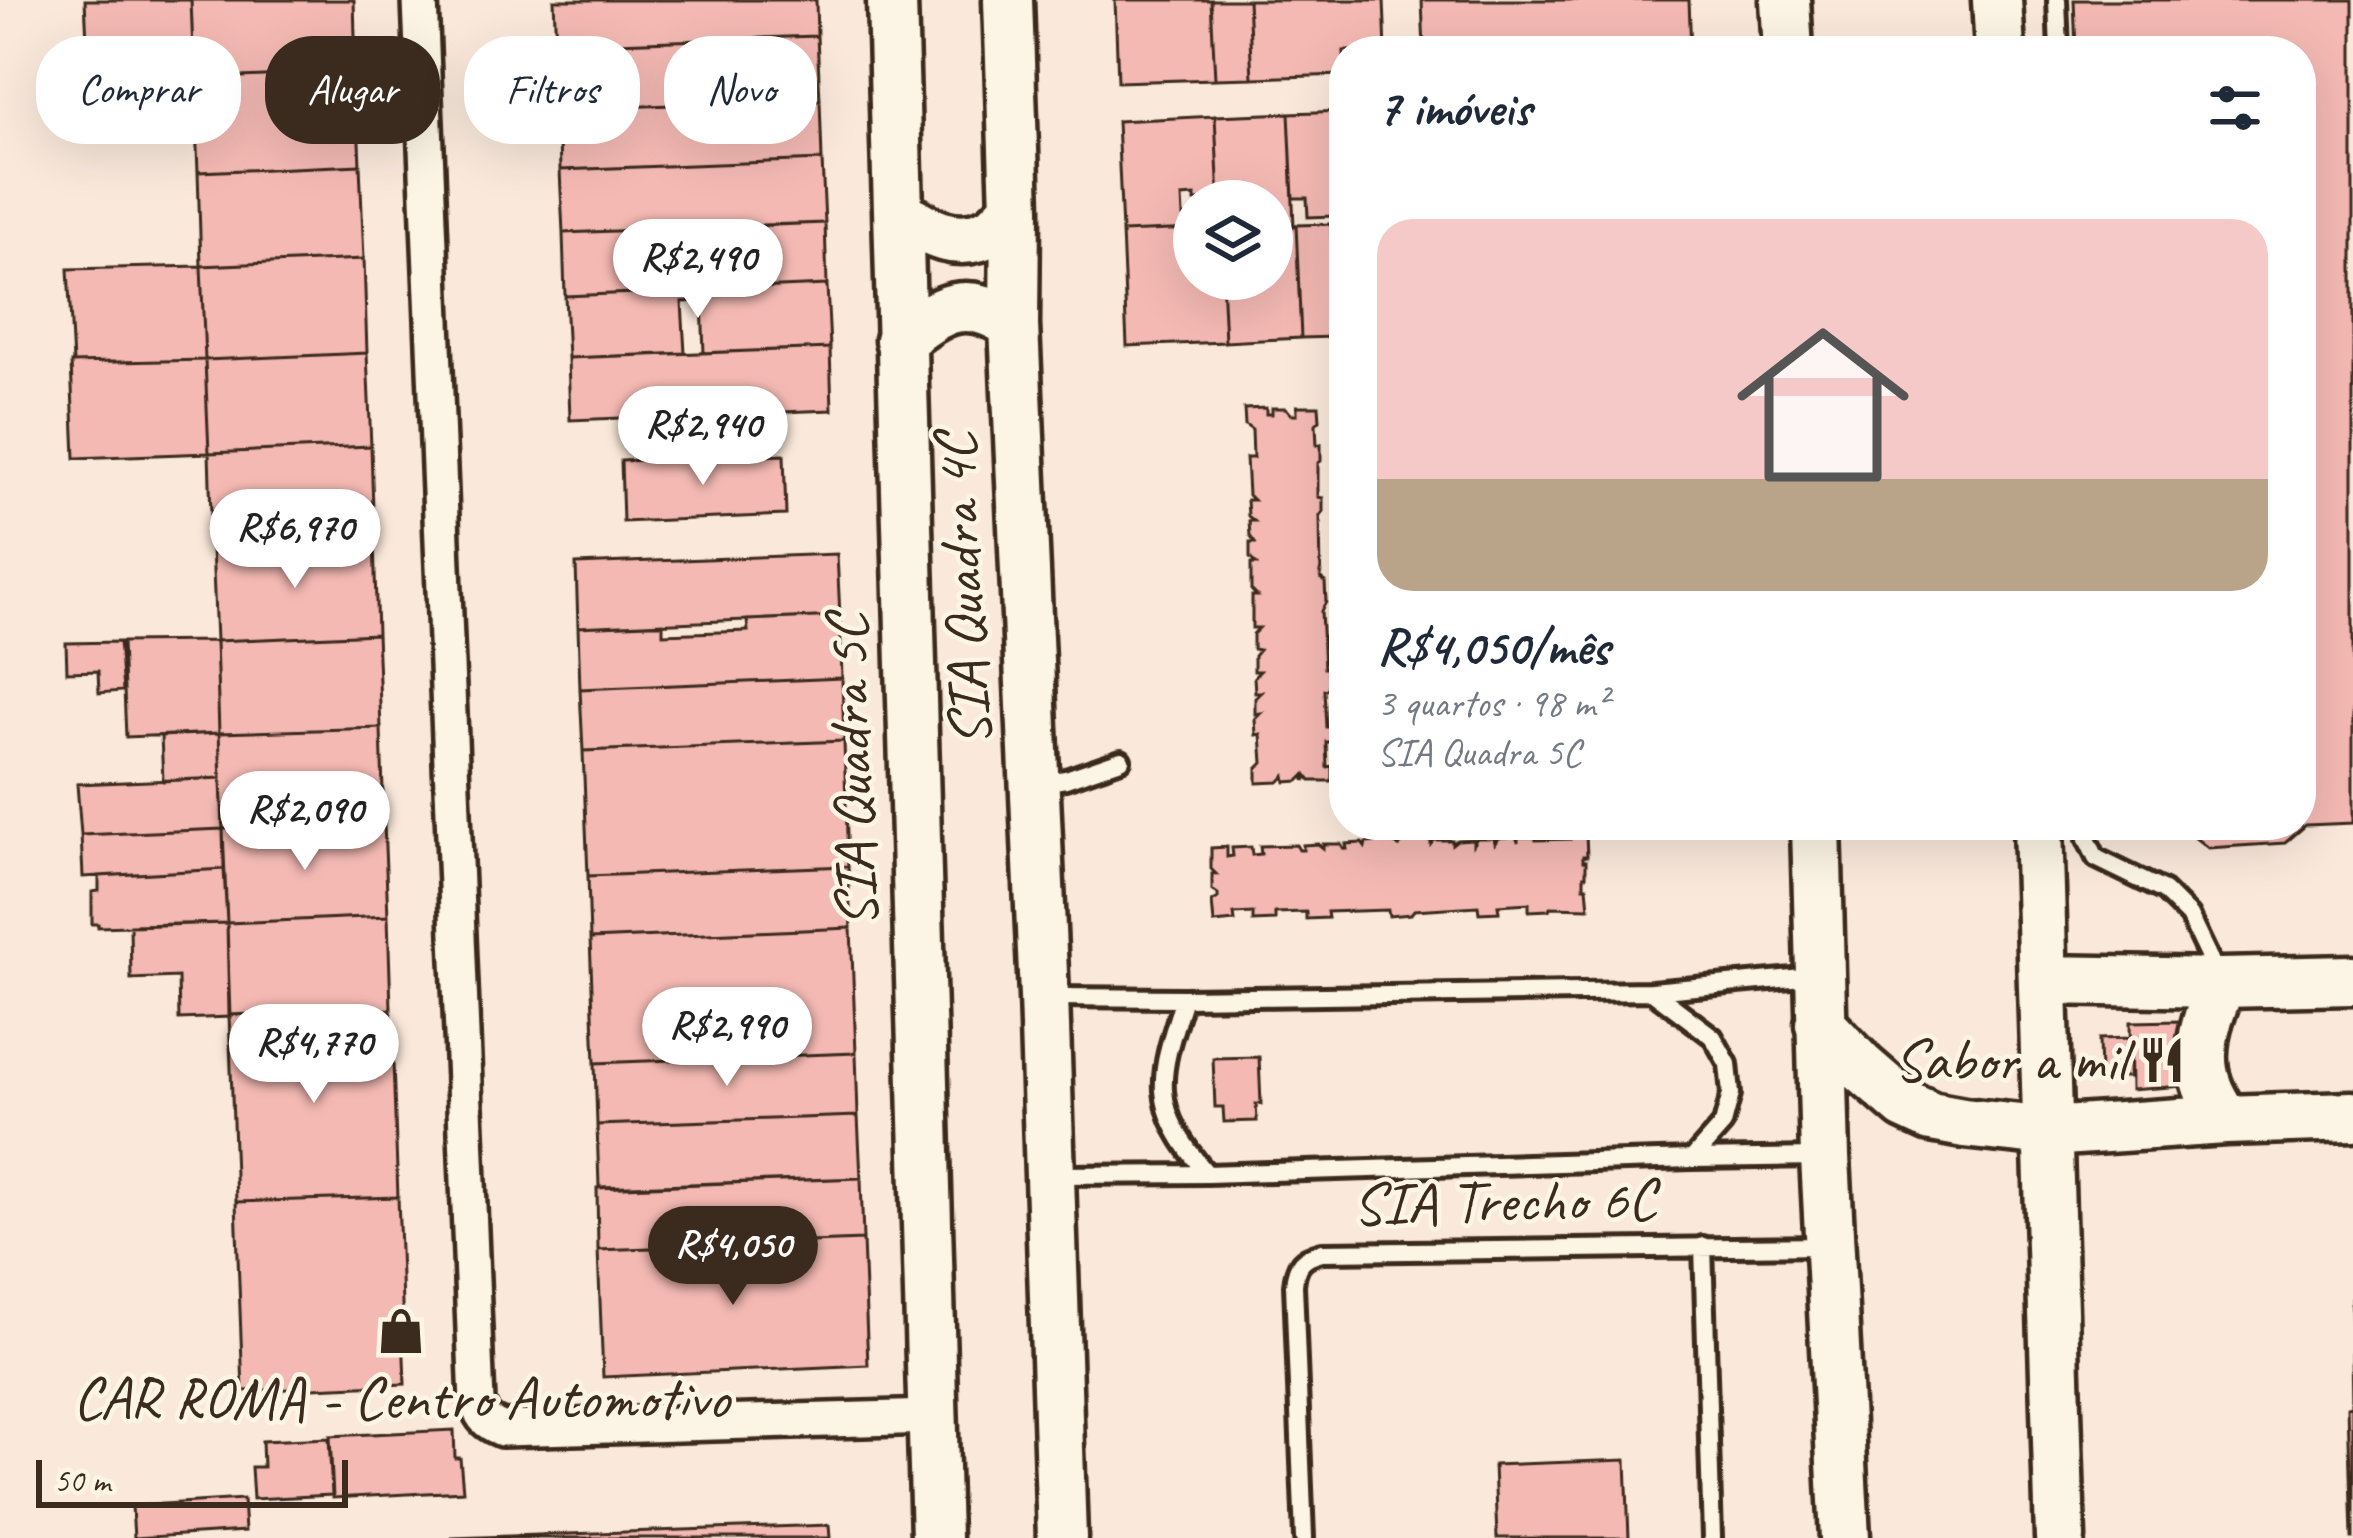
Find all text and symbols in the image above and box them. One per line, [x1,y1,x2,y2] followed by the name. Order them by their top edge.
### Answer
[36,36,241,144] chip: Comprar
[265,36,440,144] chip: Alugar
[464,36,640,144] chip: Filtros
[664,36,817,144] chip: Novo
[2202,75,2268,141] icon: filters
[1377,76,1531,140] text: 7 imóveis
[1173,180,1293,300] map controls
[1173,180,1293,300] button: layers
[587,219,809,321] pin: R$2,490
[640,233,756,282] text: R$2,490
[1715,297,1931,513] icon: home
[592,386,814,488] pin: R$2,940
[645,400,761,449] text: R$2,940
[916,426,1008,749] street label: SIA Quadra 4C
[184,489,406,591] pin: R$6,970
[237,503,353,552] text: R$6,970
[807,607,894,929] street label: SIA Quadra 5C
[1377,615,1609,679] text: R$4,050/mês
[1377,679,1607,728] text: 3 quartos · 98 m²
[1377,728,1581,777] text: SIA Quadra 5C
[194,771,416,873] pin: R$2,090
[247,785,363,834] text: R$2,090
[616,987,838,1089] pin: R$2,990
[669,1001,785,1050] text: R$2,990
[203,1004,425,1106] pin: R$4,770
[256,1018,372,1067] text: R$4,770
[1894,1022,2136,1098] place label: Sabor a mil
[2137,1035,2187,1085] restaurant icon: Sabor a mil
[1352,1160,1662,1242] street label: SIA Trecho 6C
[622,1206,844,1308] pin: R$4,050
[675,1220,791,1269] text: R$4,050
[376,1306,426,1356] shop icon: CAR ROMA - Centro Automotivo
[73,1360,732,1436] place label: CAR ROMA - Centro Automotivo
[36,1454,348,1507] scale bar
[54,1460,110,1502] text: 50 m

